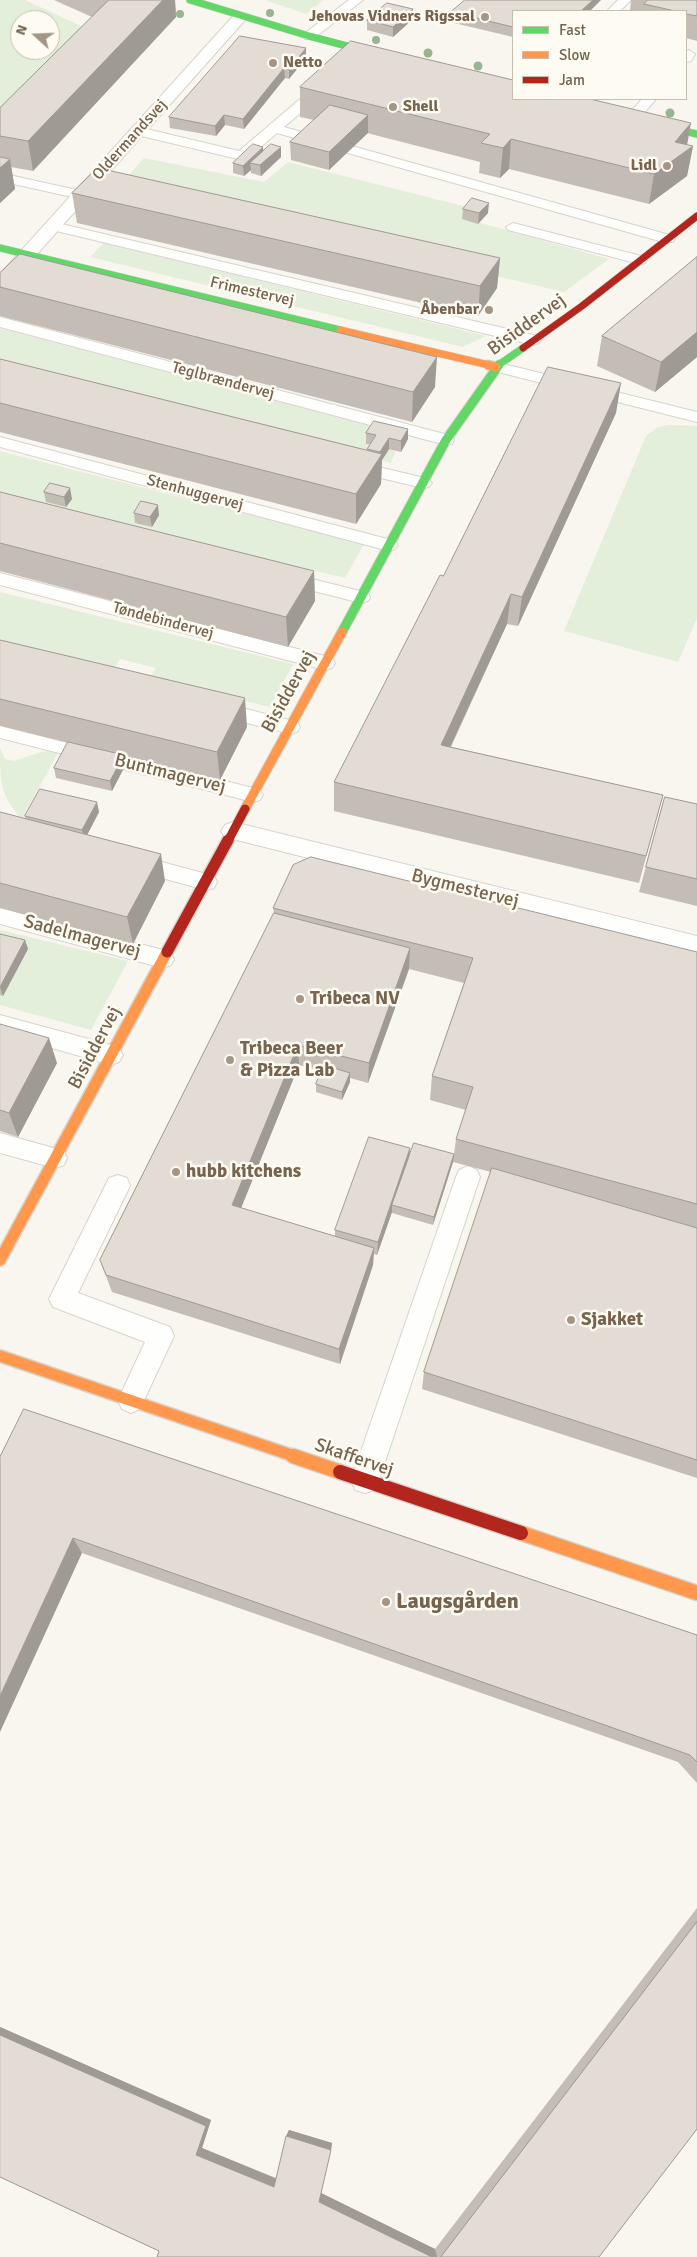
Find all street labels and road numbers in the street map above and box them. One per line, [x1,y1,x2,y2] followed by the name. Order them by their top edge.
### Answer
[89,96,171,184] street label: Oldermandsvej
[208,273,296,311] street label: Frimestervej
[484,289,570,361] street label: Bisiddervej
[170,358,276,404] street label: Teglbrændervej
[145,471,245,515] street label: Stenhuggervej
[110,598,216,644] street label: Tøndebindervej
[257,647,321,737] street label: Bisiddervej
[112,749,228,799] street label: Buntmagervej
[409,865,521,913] street label: Bygmestervej
[21,910,143,964] street label: Sadelmagervej
[64,1003,126,1093] street label: Bisiddervej
[312,1434,396,1482] street label: Skaffervej

